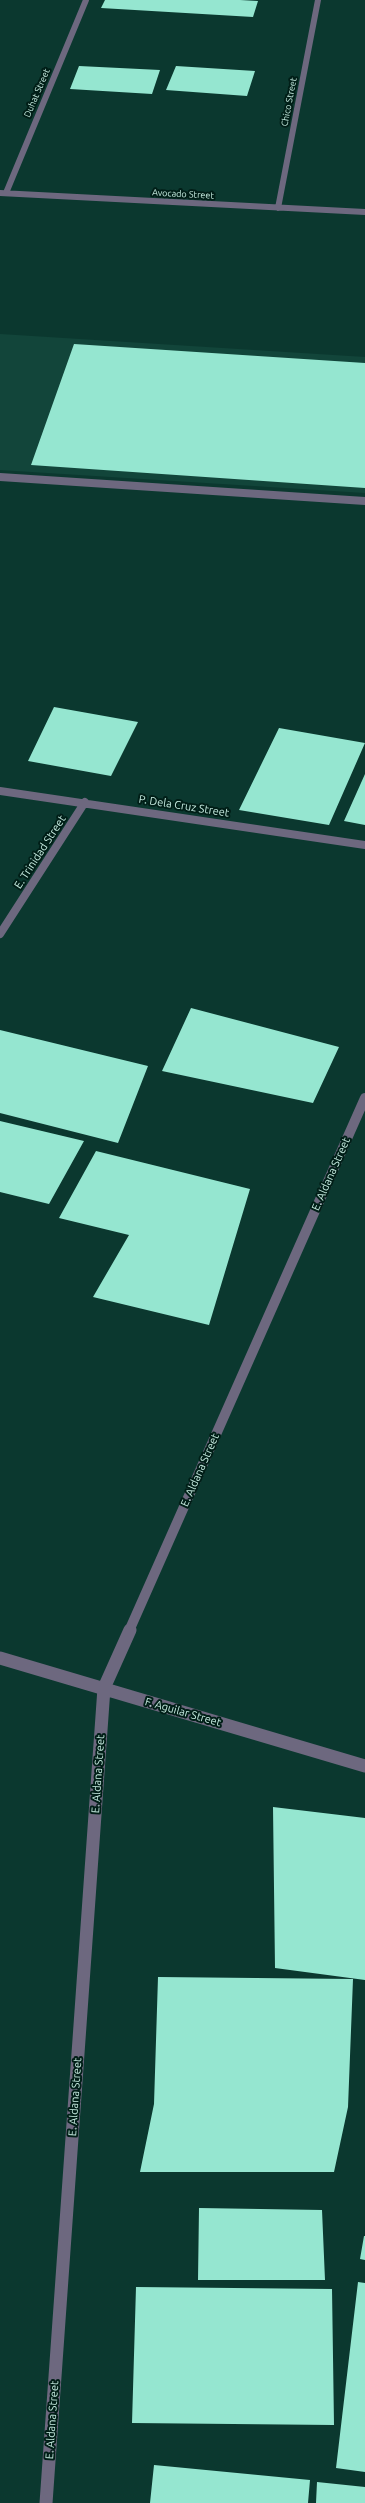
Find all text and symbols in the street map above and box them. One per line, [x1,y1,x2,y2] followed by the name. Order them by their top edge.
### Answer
[22,67,52,119] street label: Duhat Street
[279,77,299,127] street label: Chico Street
[152,187,214,201] street label: Avocado Street
[138,792,230,820] street label: P. Dela Cruz Street
[11,813,69,891] street label: E. Trinidad Street
[309,1135,353,1213] street label: E. Aldana Street
[178,1431,222,1509] street label: E. Aldana Street
[143,1695,223,1729] street label: F. Aguilar Street
[89,1734,107,1814] street label: E. Aldana Street
[66,2057,84,2137] street label: E. Aldana Street
[43,2380,61,2460] street label: E. Aldana Street

